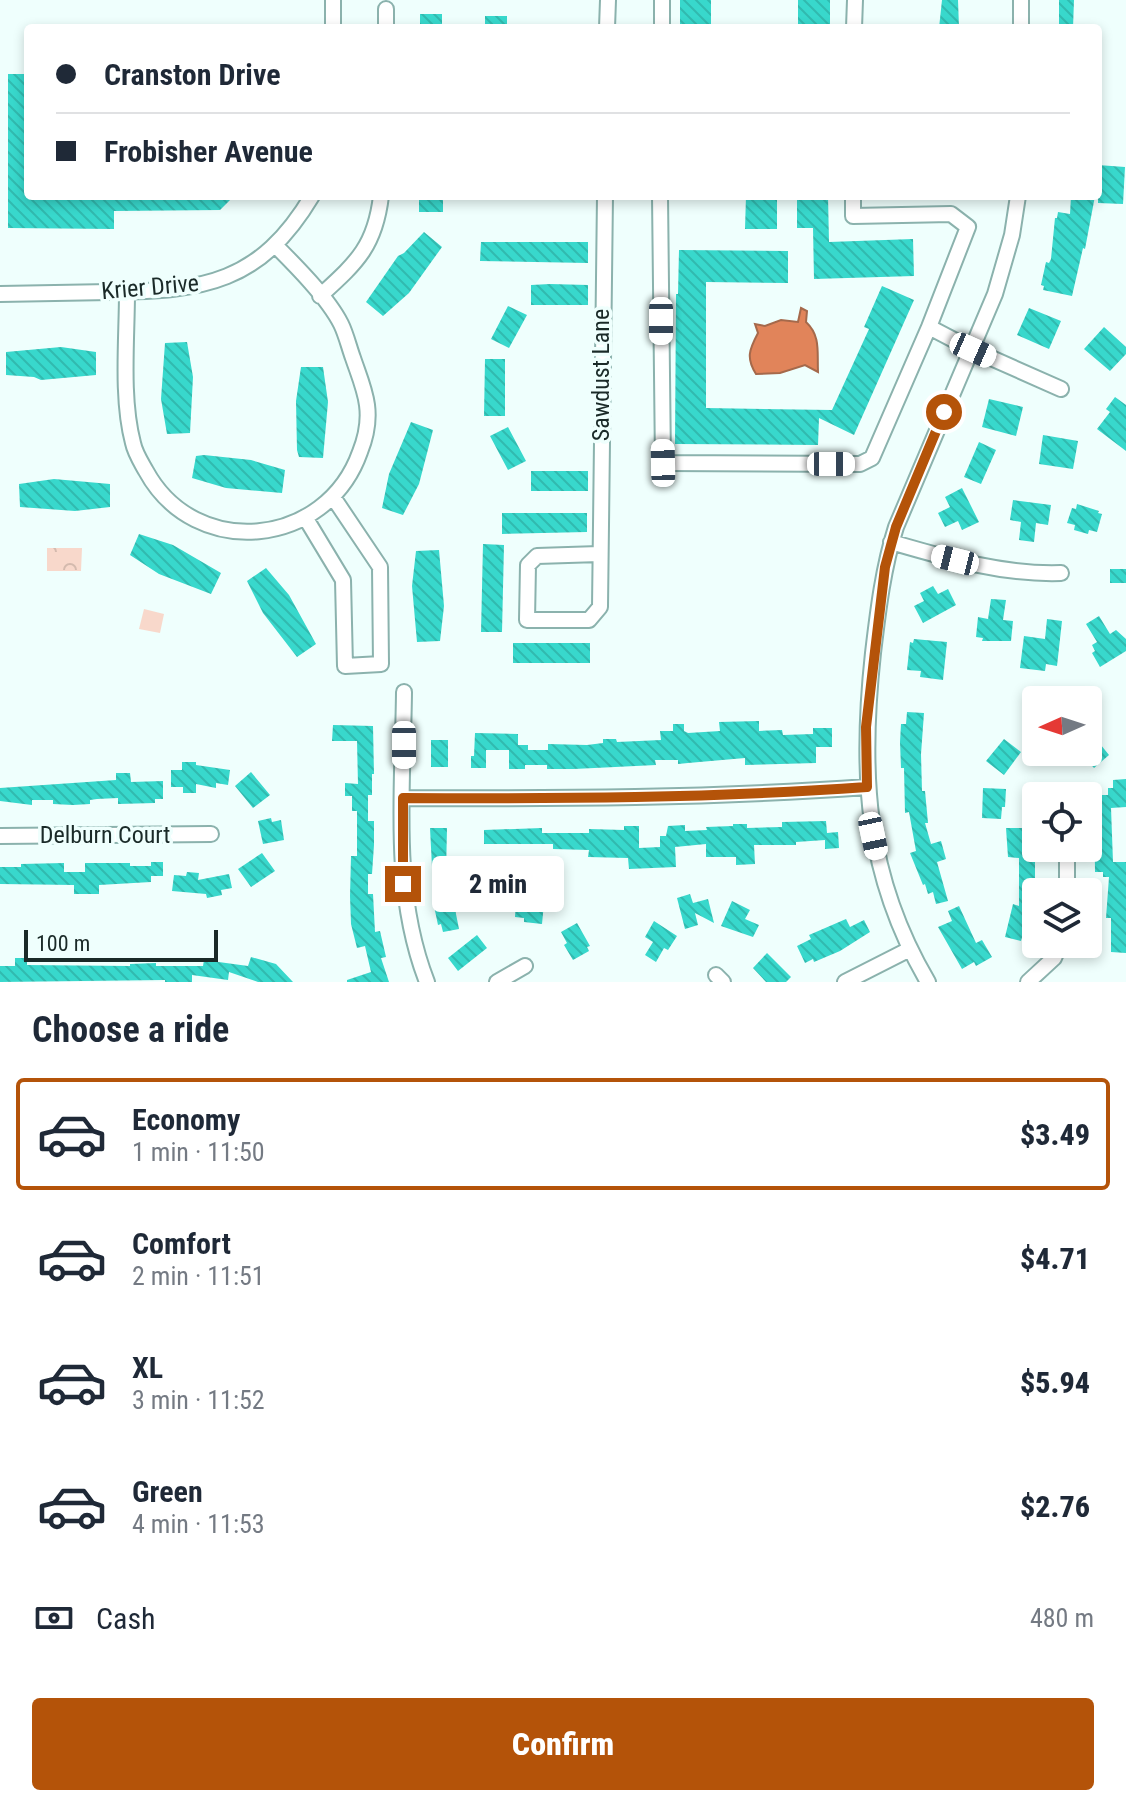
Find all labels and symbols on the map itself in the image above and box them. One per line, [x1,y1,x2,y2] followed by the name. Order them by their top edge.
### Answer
[100,269,200,305] street label: Krier Drive
[649,297,673,345] car
[587,309,615,441] street label: Sawdust Lane
[946,329,1000,371] car
[926,394,962,430] route start
[651,439,675,487] car
[807,452,855,476] car
[929,543,981,577] car
[1022,686,1102,766] north arrow
[392,721,416,769] car
[856,810,890,862] car
[40,821,170,849] street label: Delburn Court
[431,856,563,912] callout: 2 min
[385,866,421,902] route end
[24,926,218,962] scale bar

